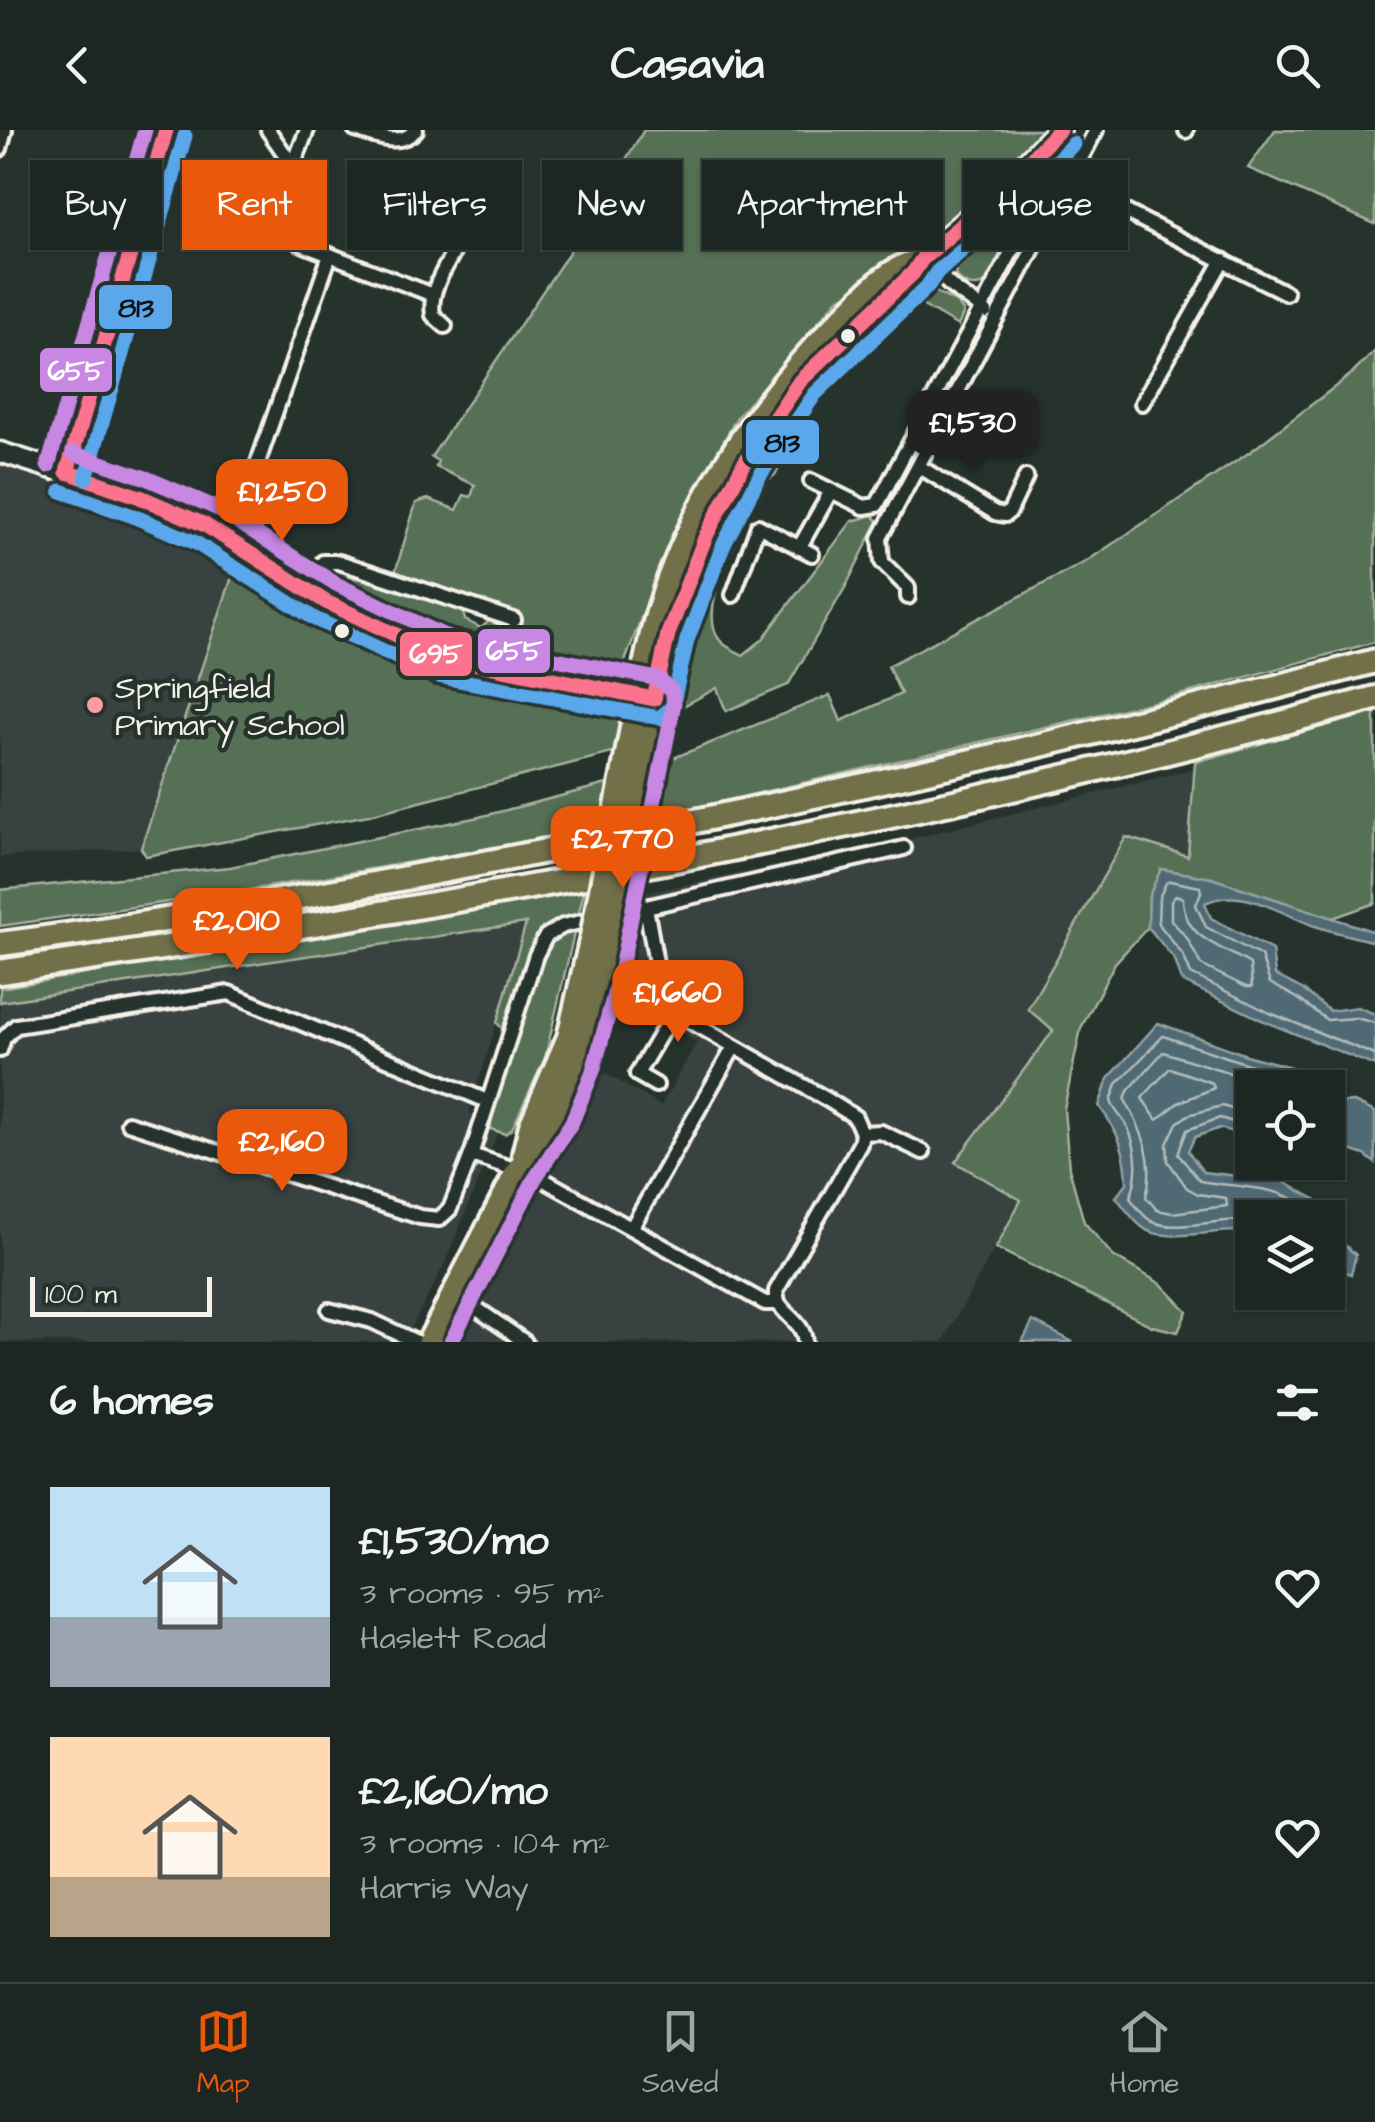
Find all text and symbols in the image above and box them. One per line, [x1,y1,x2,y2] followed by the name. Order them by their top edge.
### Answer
[611,34,764,96] text: Casavia
[50,38,105,93] icon: back
[1270,38,1325,93] icon: search
[30,160,162,250] chip: Buy
[182,160,327,250] chip: Rent
[347,160,522,250] chip: Filters
[542,160,682,250] chip: New
[702,160,943,250] chip: Apartment
[963,160,1128,250] chip: House
[97,283,174,331] line badge: 813
[118,289,155,328] text: 813
[838,326,858,346] unlabelled marker
[38,346,114,394] line badge: 655
[47,352,106,391] text: 655
[892,390,1054,475] pin: £1,530
[930,400,1016,445] text: £1,530
[744,418,821,466] line badge: 813
[764,424,801,463] text: 813
[201,459,363,544] pin: £1,250
[238,469,326,514] text: £1,250
[332,621,352,641] unlabelled marker
[476,627,552,675] line badge: 655
[398,630,474,678] line badge: 695
[485,632,544,671] text: 655
[409,635,464,674] text: 695
[115,666,345,748] place label: Springfield Primary School
[84,694,106,716] marker: Springfield Primary School
[542,806,704,891] pin: £2,770
[573,816,673,861] text: £2,770
[156,888,318,973] pin: £2,010
[194,898,280,943] text: £2,010
[597,960,759,1045] pin: £1,660
[634,970,722,1015] text: £1,660
[1235,1070,1345,1310] map controls
[1235,1070,1345,1180] button: locate
[201,1109,363,1194] pin: £2,160
[239,1119,325,1164] text: £2,160
[1235,1200,1345,1310] button: layers
[30,1272,212,1316] scale bar
[45,1275,117,1314] text: 100 m
[50,1373,214,1431] text: 6 homes
[1270,1375,1325,1430] icon: filters
[360,1513,549,1571] text: £1,530/mo
[130,1527,250,1647] icon: home
[1270,1560,1325,1615] icon: heart
[360,1571,604,1616] text: 3 rooms · 95 m²
[360,1616,546,1661] text: Haslett Road
[360,1763,548,1821] text: £2,160/mo
[130,1777,250,1897] icon: home
[1270,1810,1325,1865] icon: heart
[360,1821,610,1866] text: 3 rooms · 104 m²
[360,1866,529,1911] text: Harris Way
[196,2004,251,2103] tab: Map
[642,2004,718,2103] tab: Saved
[1110,2004,1179,2103] tab: Home

